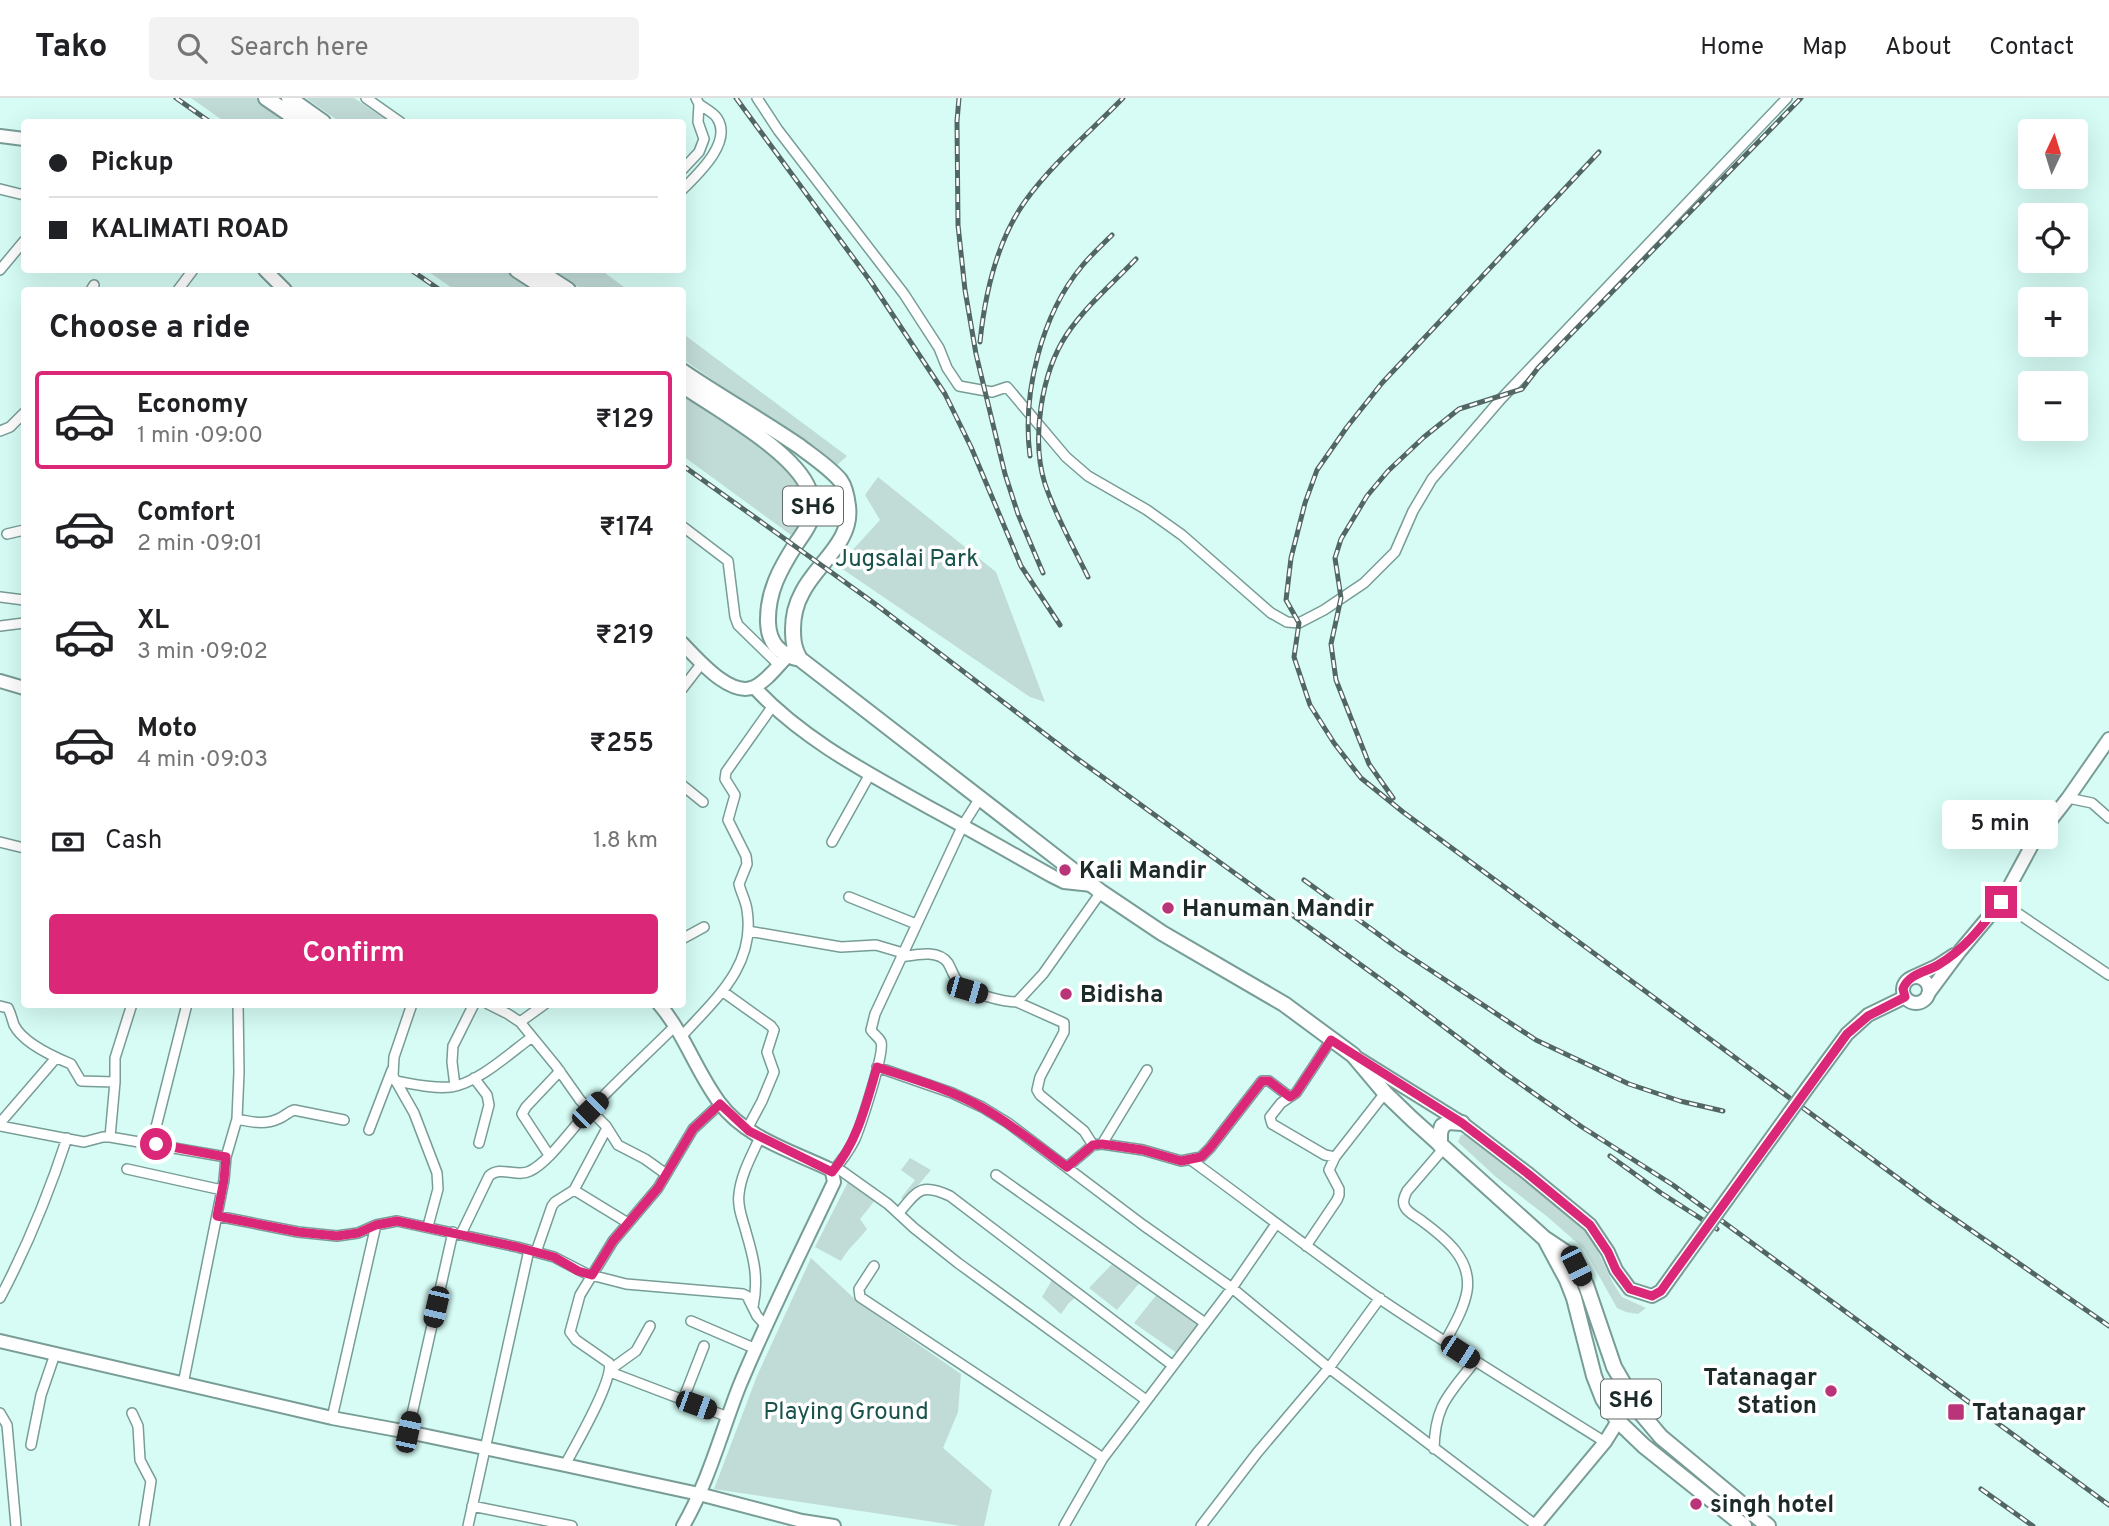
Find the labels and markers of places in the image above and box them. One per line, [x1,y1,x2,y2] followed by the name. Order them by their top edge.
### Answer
[1079,857,1206,887] place label: Kali Mandir
[1057,862,1073,878] marker: Kali Mandir
[1182,895,1374,925] place label: Hanuman Mandir
[1160,900,1176,916] marker: Hanuman Mandir
[1080,981,1163,1011] place label: Bidisha
[1058,986,1074,1002] marker: Bidisha
[1703,1364,1817,1422] place label: Tatanagar Station
[1823,1383,1839,1399] marker: Tatanagar Station
[1972,1399,2086,1429] place label: Tatanagar
[1946,1402,1966,1422] marker: Tatanagar
[1710,1491,1834,1521] place label: singh hotel
[1688,1496,1704,1512] marker: singh hotel

